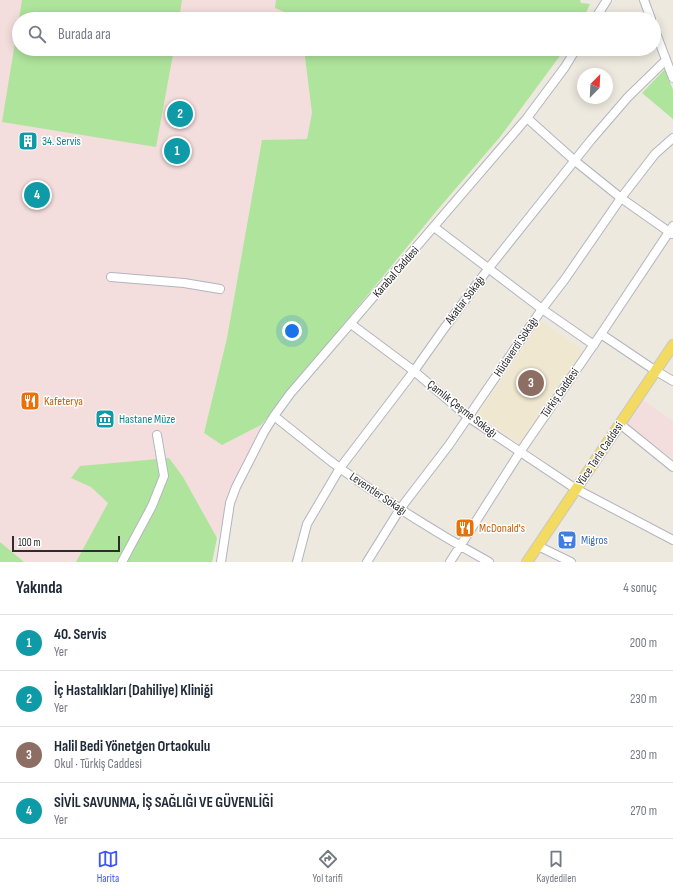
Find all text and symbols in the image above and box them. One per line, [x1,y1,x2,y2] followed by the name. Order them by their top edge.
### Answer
[12,12,661,56] search box
[26,23,48,45] icon: search
[58,25,111,44] text: Burada ara
[577,68,613,104] north arrow
[167,99,193,129] pin: 2
[17,130,39,152] building icon: 34. Servis
[42,134,81,149] place label: 34. Servis
[164,136,190,166] pin: 1
[24,180,50,210] pin: 4
[370,243,422,301] street label: Karabal Caddesi
[441,273,488,328] street label: Akatlar Sokağı
[491,314,541,380] street label: Hüdaverdi Sokağı
[282,321,302,341] your location
[537,365,583,421] street label: Türkiş Caddesi
[518,368,544,398] pin: 3
[424,377,500,441] street label: Çamlık Çeşme Sokağı
[19,390,41,412] restaurant icon: Kafeterya
[44,394,83,409] place label: Kafeterya
[94,408,116,430] museum icon: Hastane Müze
[119,412,175,427] place label: Hastane Müze
[573,419,627,489] street label: Yüce Tarla Caddesi
[346,469,410,519] street label: Leventler Sokağı
[454,517,476,539] restaurant icon: McDonald's
[479,521,525,536] place label: McDonald's
[556,529,578,551] supermarket icon: Migros
[581,533,608,548] place label: Migros
[12,534,120,553] scale bar
[18,536,40,549] text: 100 m
[16,578,63,598] text: Yakında
[623,580,657,596] text: 4 sonuç
[54,625,107,644] text: 40. Servis
[26,635,32,651] text: 1
[630,635,657,651] text: 200 m
[54,644,68,660] text: Yer
[54,681,213,700] text: İç Hastalıkları (Dahiliye) Kliniği
[26,691,32,707] text: 2
[630,691,657,707] text: 230 m
[54,700,68,716] text: Yer
[54,737,210,756] text: Halil Bedi Yönetgen Ortaokulu
[26,747,32,763] text: 3
[630,747,657,763] text: 230 m
[54,756,142,772] text: Okul · Türkiş Caddesi
[54,793,273,812] text: SİVİL SAVUNMA, İŞ SAĞLIĞI VE GÜVENLİĞİ
[26,803,32,819] text: 4
[630,803,657,819] text: 270 m
[54,812,68,828] text: Yer
[97,848,119,885] tab: Harita
[313,848,343,885] tab: Yol tarifi
[536,848,576,885] tab: Kaydedilen

